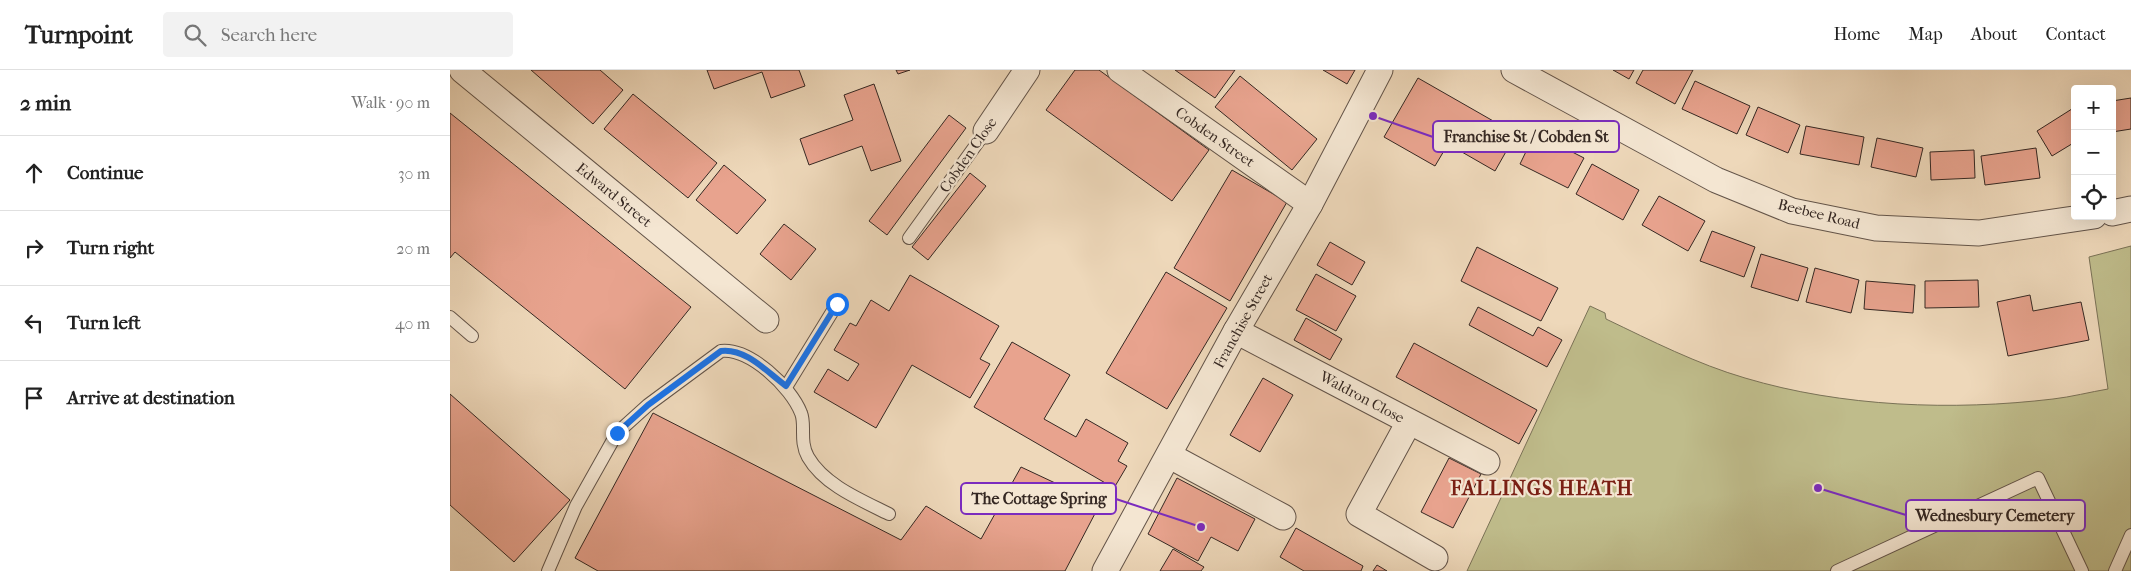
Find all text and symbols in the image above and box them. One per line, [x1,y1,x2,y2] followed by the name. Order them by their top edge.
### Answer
[163,12,513,57] search box
[25,21,133,49] text: Turnpoint
[181,21,209,49] icon: search
[221,24,317,46] text: Search here
[1833,24,1880,45] text: Home
[1908,24,1943,45] text: Map
[1971,24,2017,45] text: About
[2045,24,2106,45] text: Contact
[2071,85,2116,220] map controls
[2071,85,2116,130] button: +
[20,91,71,115] text: 2 min
[351,93,430,112] text: Walk · 90 m
[1172,103,1259,171] street label: Cobden Street
[935,113,1001,196] street label: Cobden Close
[1433,121,1619,152] callout: Franchise St / Cobden St
[1442,127,1609,146] text: Franchise St / Cobden St
[2071,130,2116,175] button: −
[20,159,48,187] icon: ahead
[572,159,656,231] street label: Edward Street
[67,162,143,184] text: Continue
[398,164,430,183] text: 30 m
[2071,175,2116,220] button: locate
[1776,195,1863,233] street label: Beebee Road
[20,234,48,262] icon: right
[67,237,154,259] text: Turn right
[396,239,430,258] text: 20 m
[1210,270,1277,371] street label: Franchise Street
[826,293,849,316] route start
[20,309,48,337] icon: left
[67,312,141,334] text: Turn left
[395,314,430,333] text: 40 m
[1316,367,1408,427] street label: Waldron Close
[20,384,48,412] icon: arrive
[67,387,235,409] text: Arrive at destination
[606,422,629,445] route end
[1450,477,1633,500] district label: FALLINGS HEATH
[961,483,1116,514] callout: The Cottage Spring
[970,489,1107,509] text: The Cottage Spring
[1906,500,2085,531] callout: Wednesbury Cemetery
[1914,506,2076,526] text: Wednesbury Cemetery

